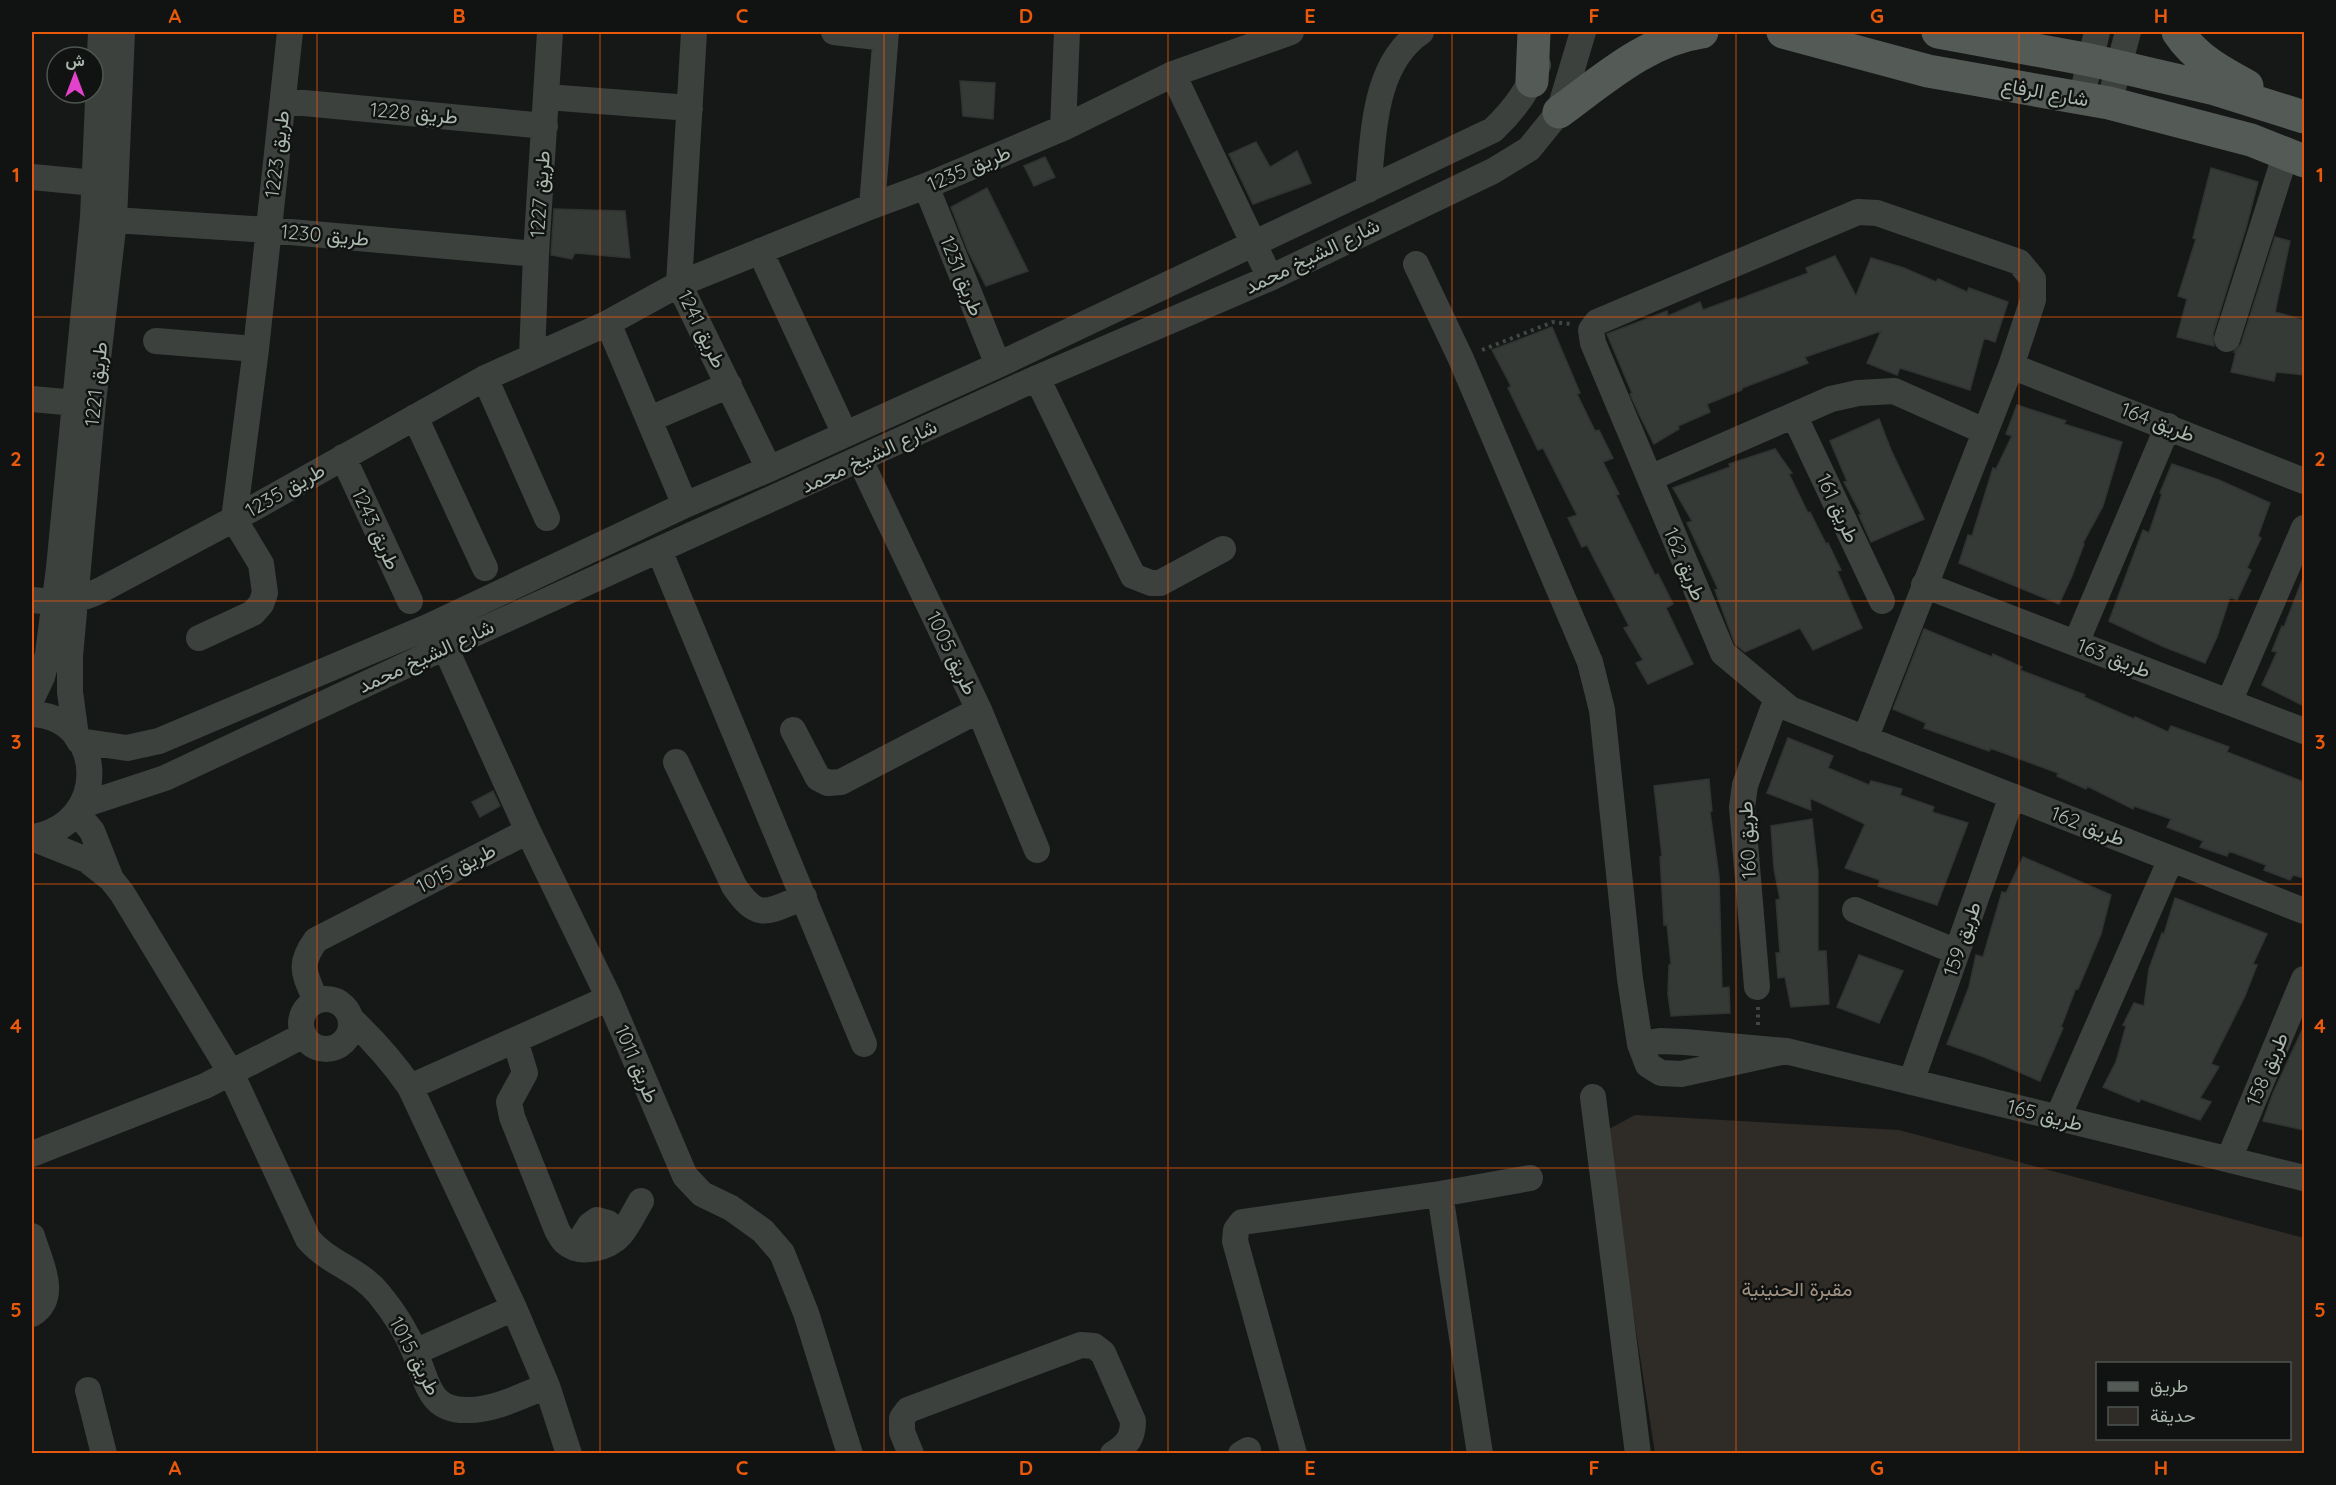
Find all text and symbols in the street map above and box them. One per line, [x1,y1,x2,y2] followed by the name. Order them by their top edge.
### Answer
[169,3,182,28] text: A
[452,3,466,28] text: B
[736,3,749,28] text: C
[1019,3,1033,28] text: D
[1304,3,1316,28] text: E
[1588,3,1600,28] text: F
[1870,3,1884,28] text: G
[2154,3,2168,28] text: H
[45,45,105,105] north arrow
[65,50,85,70] text: ش
[1999,72,2091,113] street label: شارع الرفاع
[369,96,459,130] street label: طريق 1228
[259,109,295,199] street label: طريق 1223
[924,139,1014,197] street label: طريق 1235
[524,150,556,238] street label: طريق 1227
[12,162,20,187] text: 1
[2316,162,2324,187] text: 1
[1240,212,1384,301] street label: شارع الشيخ محمد
[280,218,370,252] street label: طريق 1230
[934,232,990,320] street label: طريق 1231
[672,286,732,372] street label: طريق 1241
[79,340,113,428] street label: طريق 1221
[2117,396,2199,448] street label: طريق 164
[797,413,942,500] street label: شارع الشيخ محمد
[10,446,22,471] text: 2
[2314,446,2326,471] text: 2
[241,457,329,523] street label: طريق 1235
[1811,469,1865,547] street label: طريق 161
[346,484,406,574] street label: طريق 1243
[1658,523,1712,605] street label: طريق 162
[921,607,983,699] street label: طريق 1005
[354,613,499,700] street label: شارع الشيخ محمد
[2074,632,2154,684] street label: طريق 163
[11,729,21,754] text: 3
[2315,729,2325,754] text: 3
[1732,800,1762,880] street label: طريق 160
[2047,800,2129,852] street label: طريق 162
[412,837,500,899] street label: طريق 1015
[1937,898,1987,980] street label: طريق 159
[10,1013,22,1038] text: 4
[2314,1013,2326,1038] text: 4
[609,1021,665,1107] street label: طريق 1011
[2240,1028,2294,1110] street label: طريق 158
[2005,1093,2085,1137] street label: طريق 165
[1742,1276,1852,1302] park label: مقبرة الحنينية
[10,1297,22,1322] text: 5
[2314,1297,2326,1322] text: 5
[383,1312,447,1400] street label: طريق 1015
[2096,1362,2291,1440] legend
[2150,1374,2188,1397] text: طريق
[2150,1404,2196,1427] text: حديقة
[169,1455,182,1480] text: A
[452,1455,466,1480] text: B
[736,1455,749,1480] text: C
[1019,1455,1033,1480] text: D
[1304,1455,1316,1480] text: E
[1588,1455,1600,1480] text: F
[1870,1455,1884,1480] text: G
[2154,1455,2168,1480] text: H

